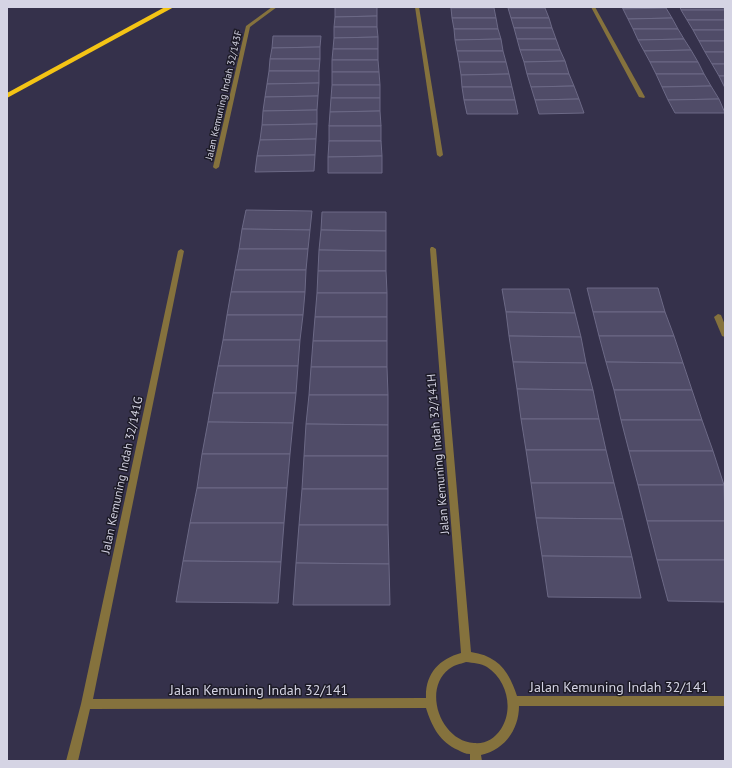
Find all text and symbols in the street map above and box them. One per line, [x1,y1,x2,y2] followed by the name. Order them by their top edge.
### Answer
[202,29,245,162] street label: Jalan Kemuning Indah 32/143F
[423,373,452,536] street label: Jalan Kemuning Indah 32/141H
[97,395,146,556] street label: Jalan Kemuning Indah 32/141G
[529,678,708,696] street label: Jalan Kemuning Indah 32/141
[169,681,348,699] street label: Jalan Kemuning Indah 32/141

